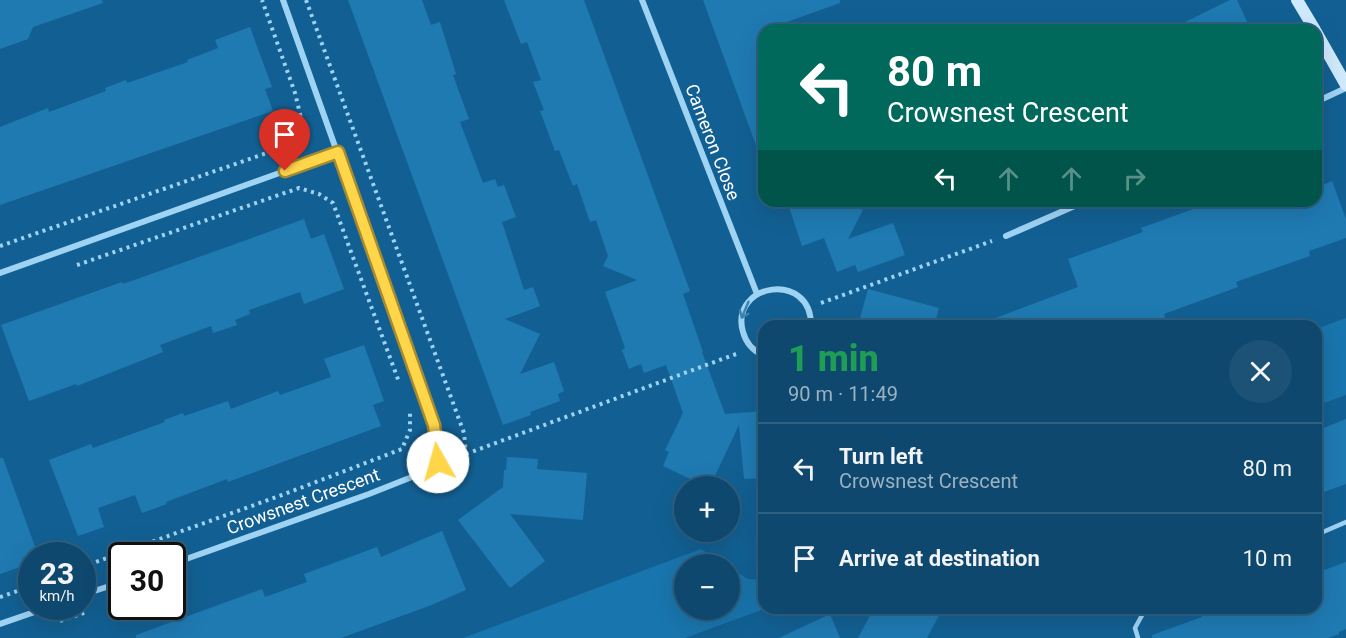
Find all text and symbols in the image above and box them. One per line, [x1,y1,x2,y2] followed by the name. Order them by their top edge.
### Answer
[887,47,982,96] text: 80 m
[788,48,866,126] icon: left
[681,81,745,203] street label: Cameron Close
[887,97,1129,129] text: Crowsnest Crescent
[259,109,310,171] pin
[268,118,301,151] icon: arrive
[929,162,962,195] icon: left
[992,162,1025,195] icon: ahead
[1055,162,1088,195] icon: ahead
[1118,162,1151,195] icon: right
[739,301,750,319] one-way arrow
[788,338,879,380] text: 1 min
[1229,340,1292,403] button: close
[788,382,898,406] text: 90 m · 11:49
[406,430,470,494] position arrow
[839,444,923,469] text: Turn left
[788,452,821,485] icon: left
[1243,456,1292,481] text: 80 m
[224,464,382,538] street label: Crowsnest Crescent
[839,469,1018,493] text: Crowsnest Crescent
[674,476,740,620] map controls
[674,476,740,542] button: +
[108,542,186,620] speed limit sign: 30
[788,542,821,575] icon: arrive
[839,546,1040,571] text: Arrive at destination
[1243,546,1292,571] text: 10 m
[674,554,740,620] button: −
[40,556,74,591] text: 23
[39,587,75,605] text: km/h

